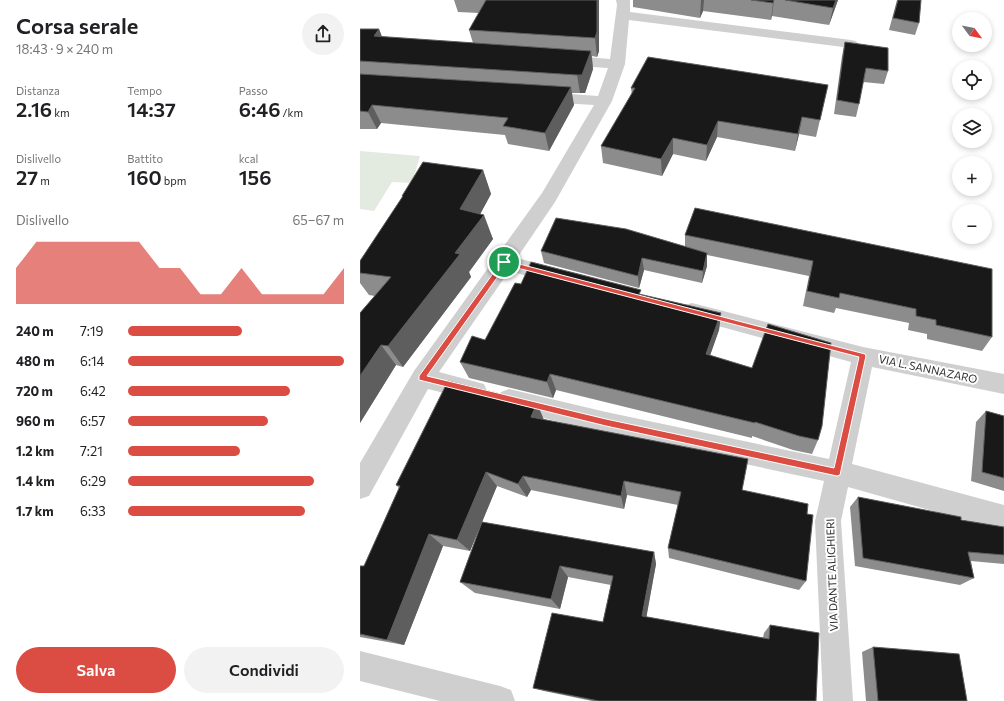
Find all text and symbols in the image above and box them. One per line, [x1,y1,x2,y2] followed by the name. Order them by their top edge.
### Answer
[16,12,138,39] text: Corsa serale
[952,12,992,52] north arrow
[952,12,992,244] map controls
[302,13,344,55] button: share
[16,41,113,57] text: 18:43 · 9 × 240 m
[952,60,992,100] button: locate
[16,84,60,97] text: Distanza
[127,84,162,97] text: Tempo
[239,84,268,97] text: Passo
[16,97,52,121] text: 2.16
[127,97,176,121] text: 14:37
[239,97,280,121] text: 6:46
[52,106,70,119] text: km
[280,106,303,119] text: /km
[952,108,992,148] button: layers
[16,152,61,165] text: Dislivello
[127,152,163,165] text: Battito
[239,152,258,165] text: kcal
[952,156,992,196] button: +
[16,165,38,189] text: 27
[127,165,162,189] text: 160
[239,165,271,189] text: 156
[38,174,50,187] text: m
[162,174,186,187] text: bpm
[952,204,992,244] button: −
[16,212,69,228] text: Dislivello
[292,212,344,228] text: 65–67 m
[487,245,521,279] pin
[493,251,515,273] icon: arrive
[16,323,54,339] text: 240 m
[80,323,103,339] text: 7:19
[877,352,979,385] street label: VIA L. SANNAZARO
[16,353,54,369] text: 480 m
[80,353,104,369] text: 6:14
[16,383,53,399] text: 720 m
[80,383,106,399] text: 6:42
[16,413,55,429] text: 960 m
[80,413,105,429] text: 6:57
[16,443,54,459] text: 1.2 km
[80,443,103,459] text: 7:21
[16,473,55,489] text: 1.4 km
[80,473,106,489] text: 6:29
[16,503,54,519] text: 1.7 km
[80,503,106,519] text: 6:33
[823,518,840,632] street label: VIA DANTE ALIGHIERI
[16,647,176,693] button: Salva
[184,647,344,693] button: Condividi

